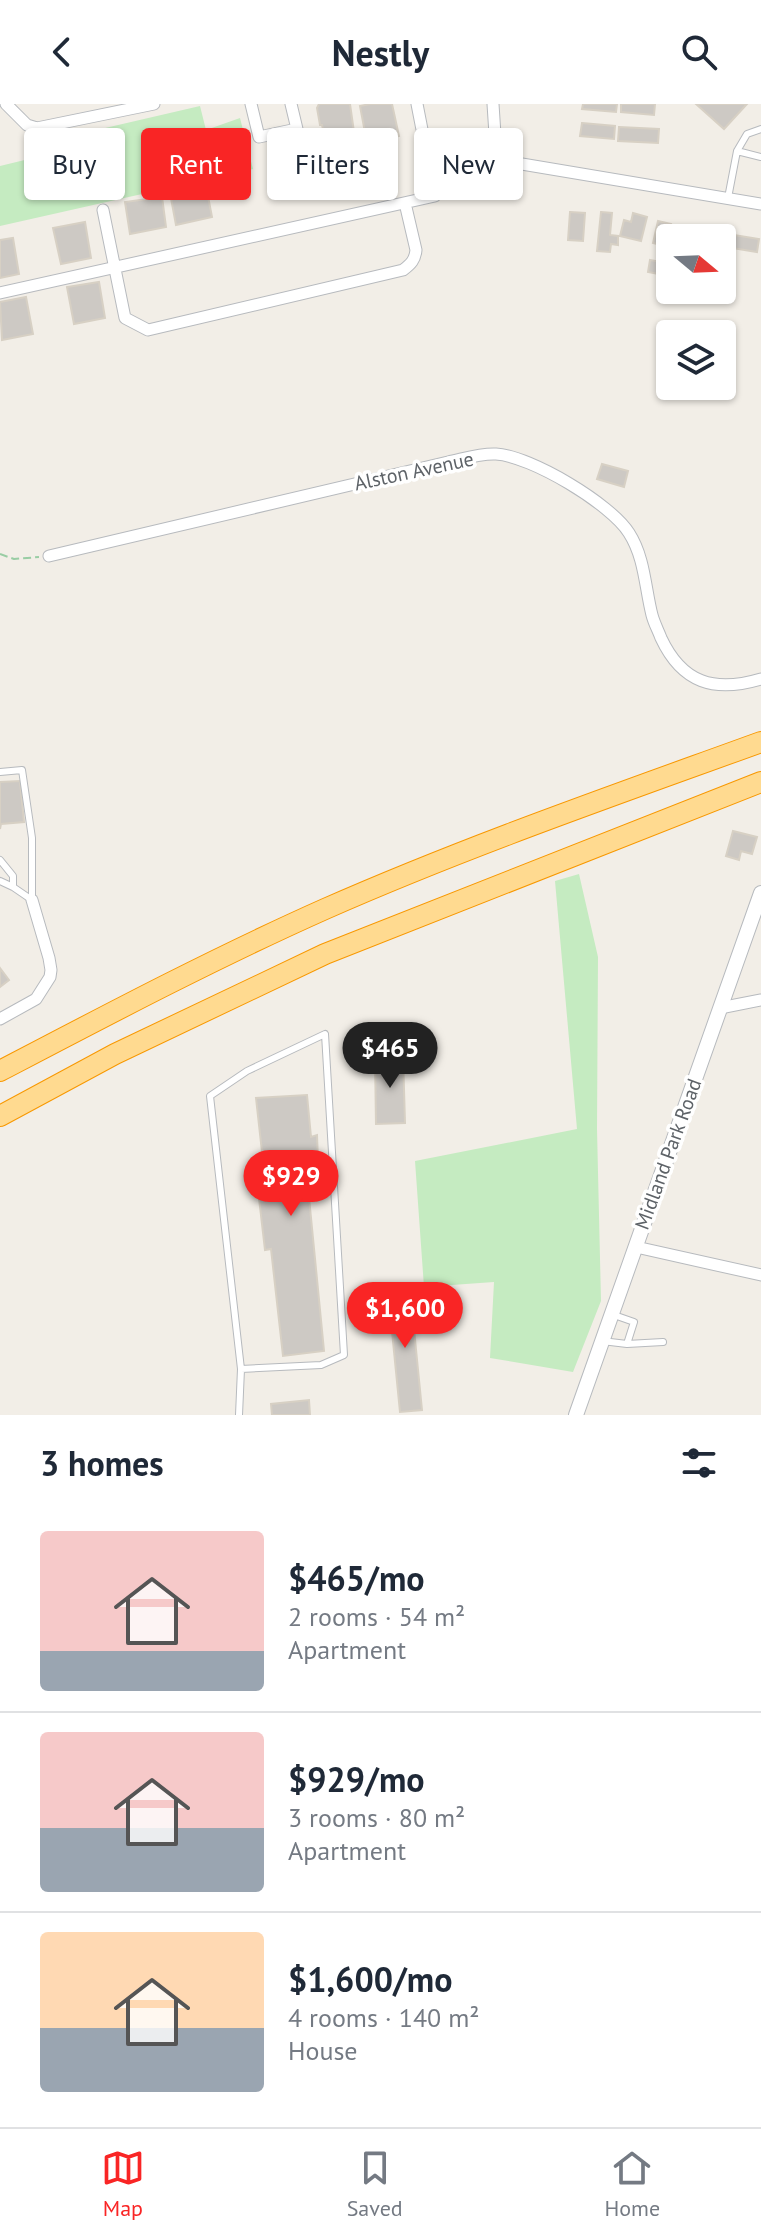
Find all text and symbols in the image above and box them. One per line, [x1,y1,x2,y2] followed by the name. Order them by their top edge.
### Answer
[332,29,429,76] text: Nestly
[40,30,84,74] icon: back
[677,30,721,74] icon: search
[24,128,125,200] chip: Buy
[141,128,251,200] chip: Rent
[267,128,398,200] chip: Filters
[414,128,523,200] chip: New
[656,224,736,304] north arrow
[656,224,736,400] map controls
[656,320,736,400] button: layers
[352,446,476,496] street label: Alston Avenue
[343,1022,437,1090] pin: $465
[361,1031,419,1064] text: $465
[629,1075,707,1233] street label: Midland Park Road
[244,1150,338,1218] pin: $929
[262,1159,320,1192] text: $929
[340,1282,470,1350] pin: $1,600
[365,1291,445,1324] text: $1,600
[40,1441,164,1485] text: 3 homes
[677,1441,721,1485] icon: filters
[288,1556,425,1600] text: $465/mo
[104,1563,200,1659] icon: home
[288,1600,465,1633] text: 2 rooms · 54 m²
[288,1633,406,1666] text: Apartment
[288,1757,425,1801] text: $929/mo
[104,1764,200,1860] icon: home
[288,1801,465,1834] text: 3 rooms · 80 m²
[288,1834,406,1867] text: Apartment
[288,1957,452,2001] text: $1,600/mo
[104,1964,200,2060] icon: home
[288,2001,480,2034] text: 4 rooms · 140 m²
[288,2034,358,2067] text: House
[101,2146,145,2222] tab: Map
[347,2146,403,2222] tab: Saved
[604,2146,660,2222] tab: Home

